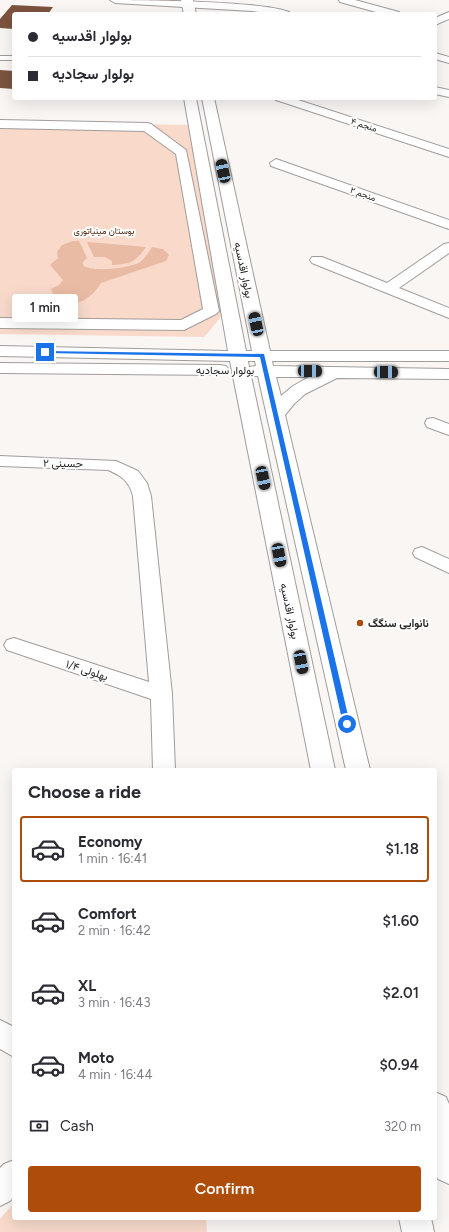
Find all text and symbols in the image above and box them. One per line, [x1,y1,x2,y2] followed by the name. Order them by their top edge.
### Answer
[52,27,132,45] text: بولوار اقدسیه
[52,65,134,83] text: بولوار سجادیه
[349,115,379,135] street label: منجم ۴
[215,158,231,184] car
[348,184,378,204] street label: منجم ۲
[74,225,135,237] park label: بوستان مینیاتوری
[231,241,256,299] street label: بولوار اقدسیه
[12,294,78,322] callout: 1 min
[30,300,60,315] text: 1 min
[248,311,264,337] car
[36,343,54,361] route end
[196,364,254,377] street label: بولوار سجادیه
[298,365,322,377] car
[374,366,398,378] car
[43,457,83,470] street label: حسینی ۲
[255,465,271,491] car
[271,542,287,568] car
[277,582,302,640] street label: بولوار اقدسیه
[368,617,429,630] place label: نانوایی سنگگ
[355,618,365,628] marker: نانوایی سنگگ
[293,649,309,675] car
[64,658,110,683] street label: بهلولی ۱/۴
[338,715,356,733] route start
[28,781,141,803] text: Choose a ride
[30,831,66,867] icon: car
[78,833,143,851] text: Economy
[385,840,419,858] text: $1.18
[78,851,147,866] text: 1 min · 16:41
[30,903,66,939] icon: car
[78,905,137,923] text: Comfort
[383,912,419,930] text: $1.60
[78,923,151,938] text: 2 min · 16:42
[30,975,66,1011] icon: car
[78,977,96,995] text: XL
[383,984,419,1002] text: $2.01
[78,995,151,1010] text: 3 min · 16:43
[30,1047,66,1083] icon: car
[78,1049,114,1067] text: Moto
[379,1056,419,1074] text: $0.94
[78,1067,153,1082] text: 4 min · 16:44
[28,1115,50,1137] icon: cash
[60,1117,94,1135] text: Cash
[384,1119,421,1134] text: 320 m
[28,1166,421,1212] button: Confirm

